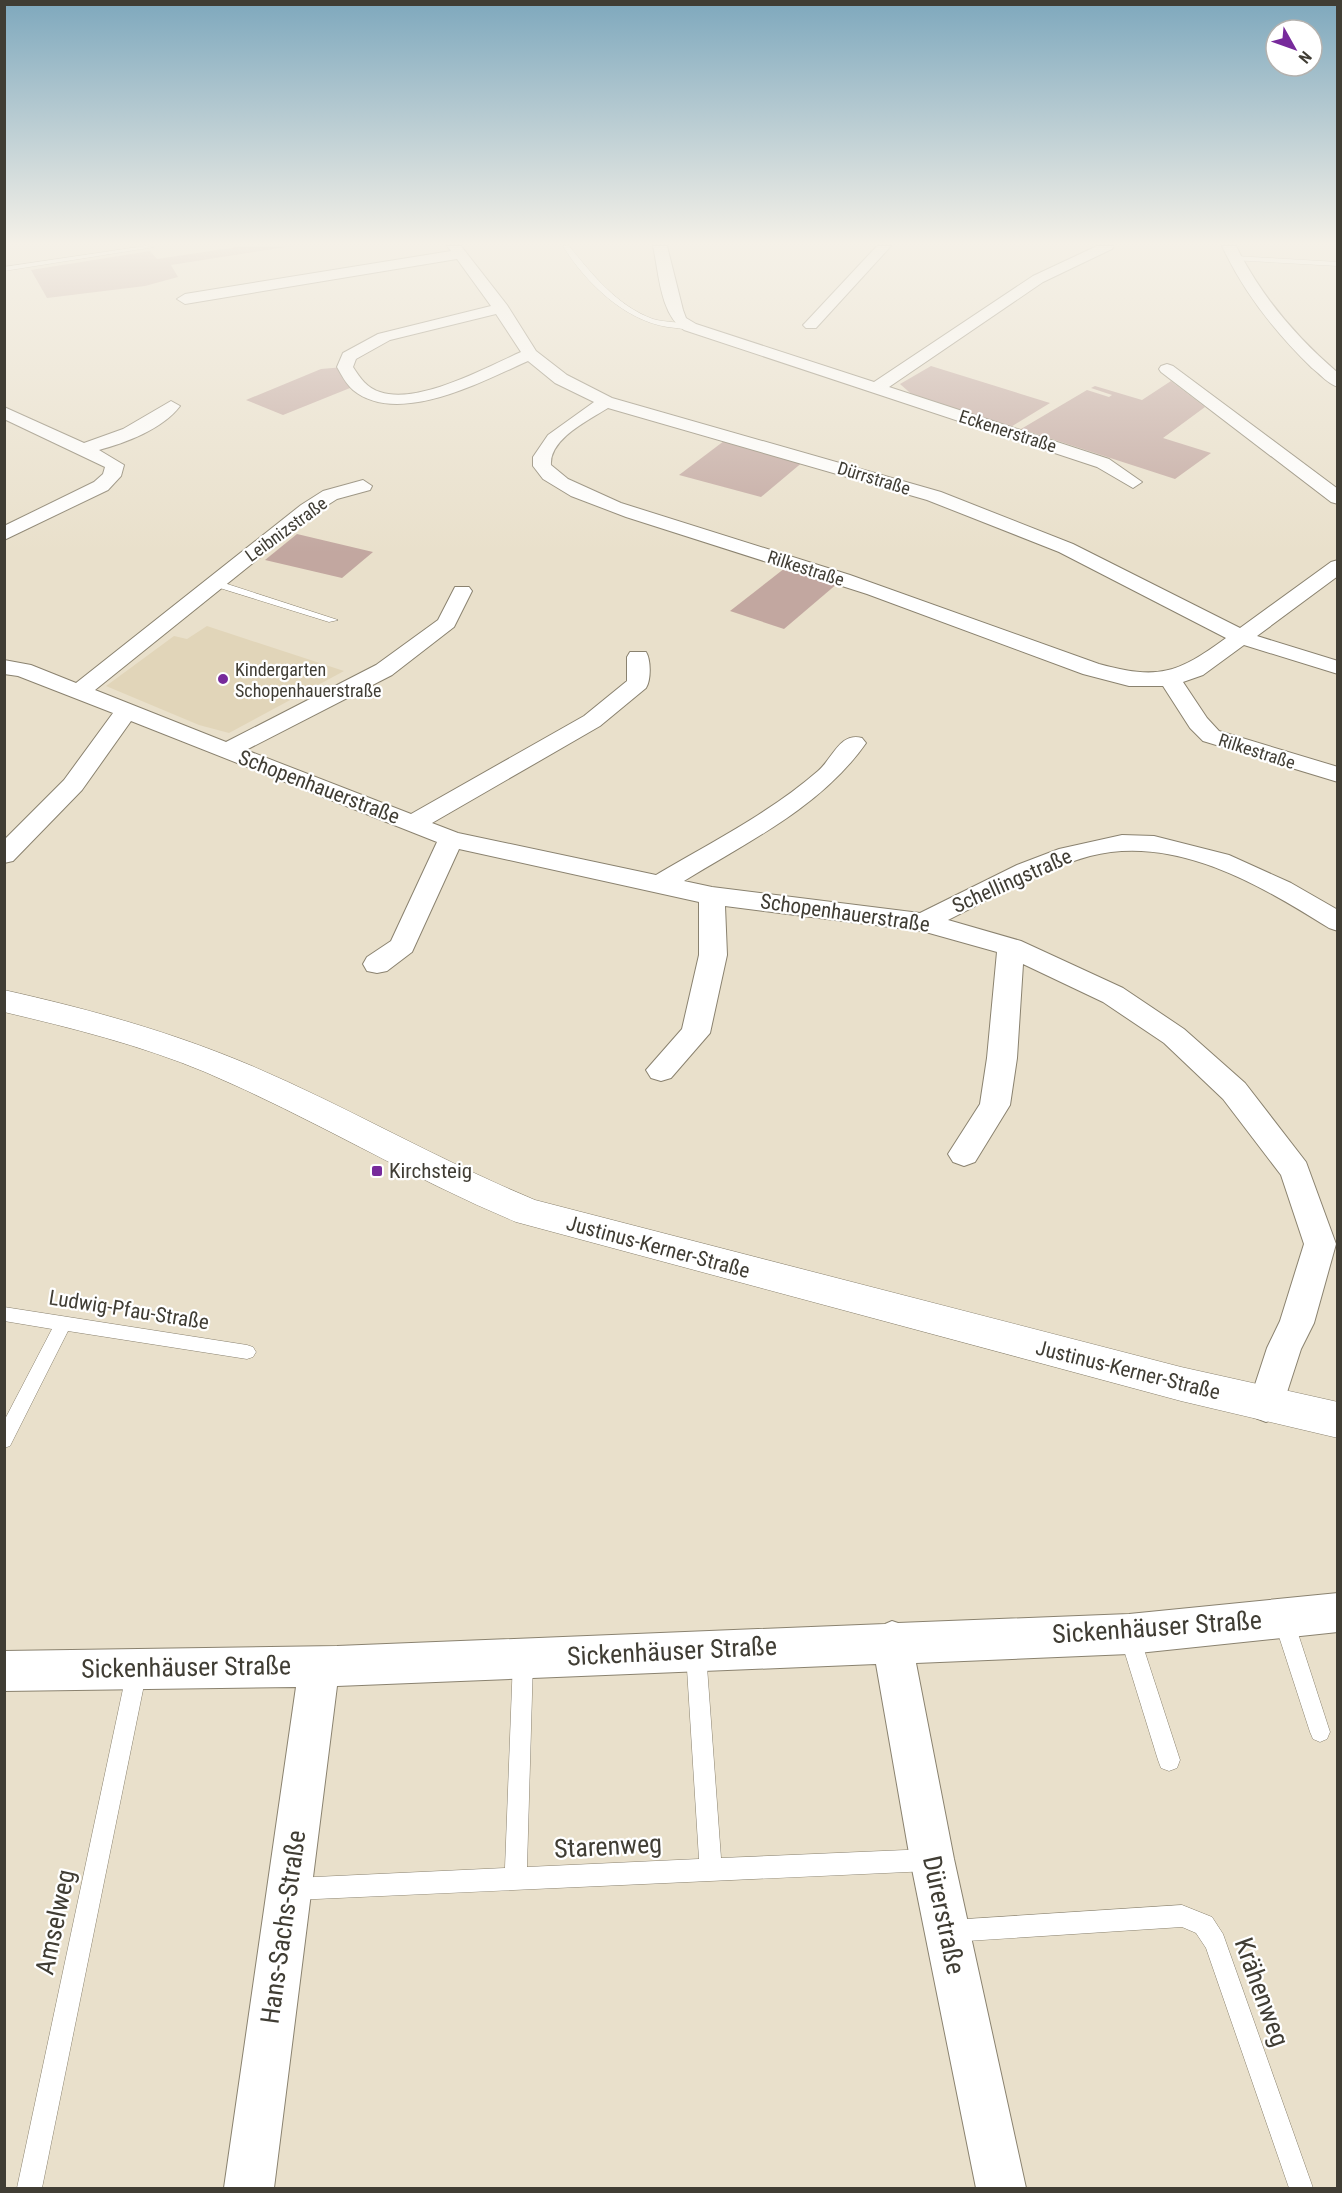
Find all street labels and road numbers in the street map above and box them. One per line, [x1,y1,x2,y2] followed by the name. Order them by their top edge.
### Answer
[957,405,1059,457] street label: Eckenerstraße
[835,457,913,499] street label: Dürrstraße
[241,492,331,566] street label: Leibnizstraße
[765,546,847,590] street label: Rilkestraße
[1216,729,1298,773] street label: Rilkestraße
[235,745,403,829] street label: Schopenhauerstraße
[949,844,1076,918] street label: Schellingstraße
[759,889,931,937] street label: Schopenhauerstraße
[564,1211,753,1283] street label: Justinus-Kerner-Straße
[47,1285,211,1335] street label: Ludwig-Pfau-Straße
[1033,1335,1223,1405] street label: Justinus-Kerner-Straße
[1051,1605,1263,1649] street label: Sickenhäuser Straße
[566,1631,778,1671] street label: Sickenhäuser Straße
[81,1650,291,1684] street label: Sickenhäuser Straße
[255,1828,311,2026] street label: Hans-Sachs-Straße
[553,1828,663,1864] street label: Starenweg
[917,1853,971,1977] street label: Dürerstraße
[29,1867,81,1977] street label: Amselweg
[1229,1934,1295,2050] street label: Krähenweg

